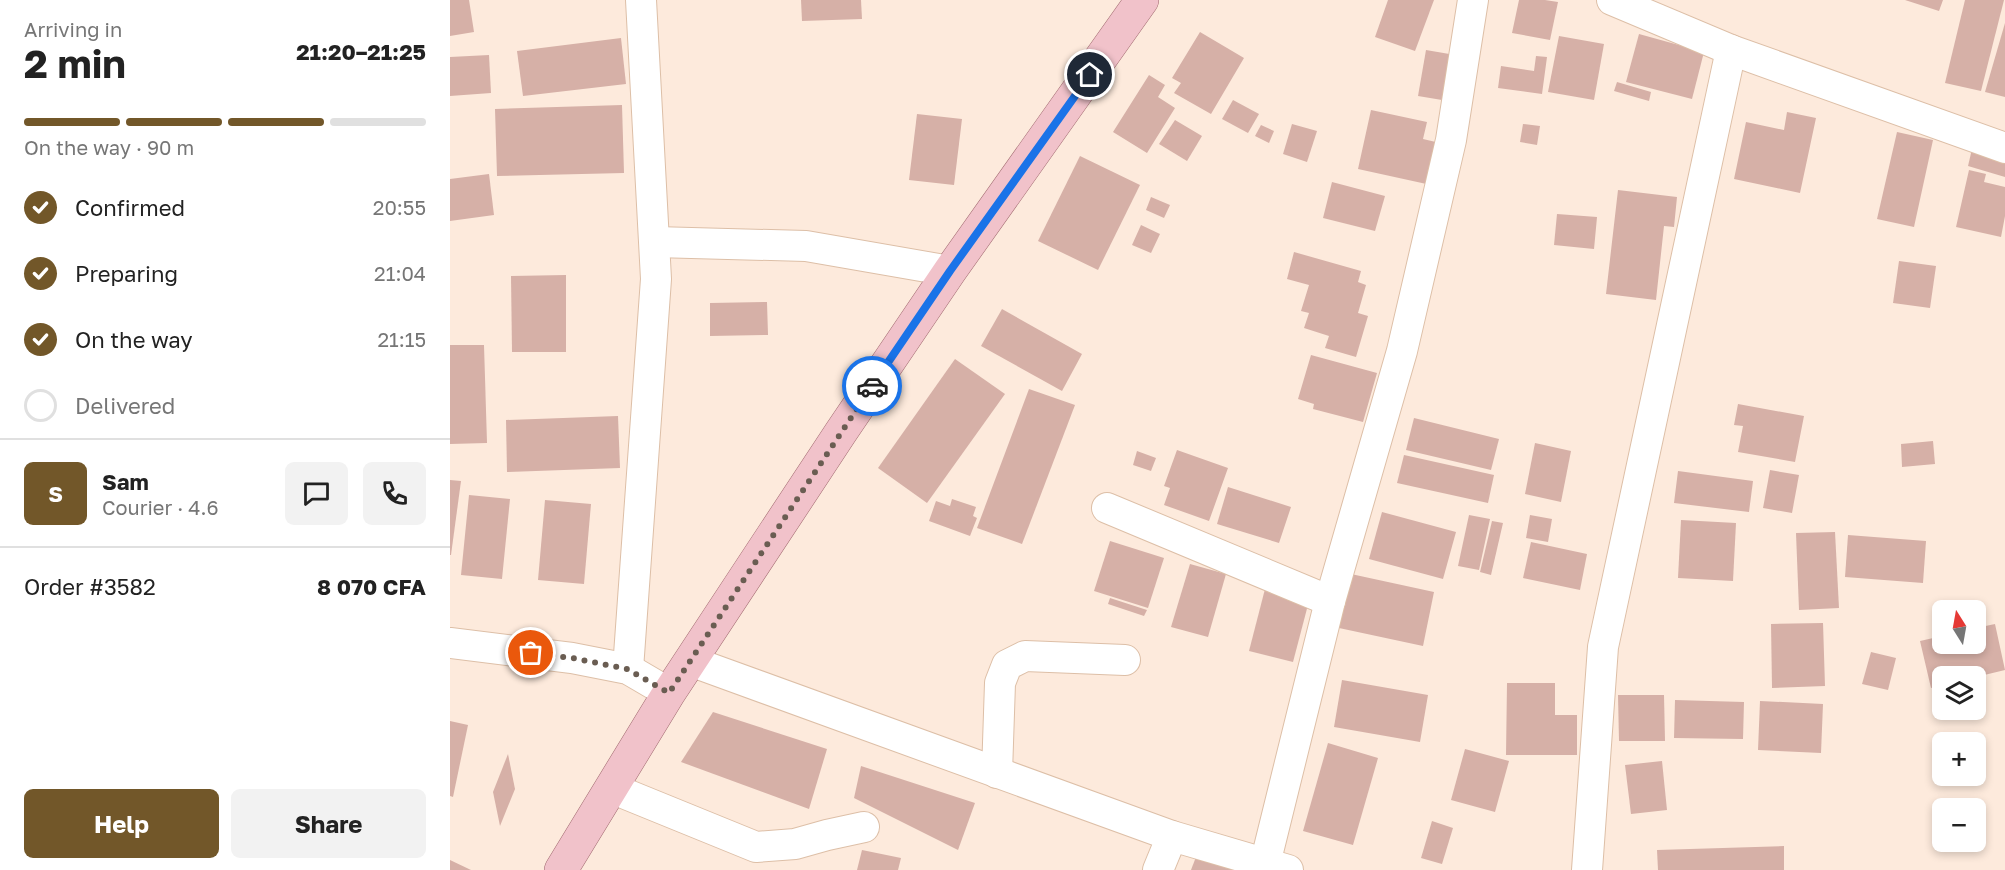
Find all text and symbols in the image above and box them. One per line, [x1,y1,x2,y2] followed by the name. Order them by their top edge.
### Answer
[24,17,122,41] text: Arriving in
[296,38,426,65] text: 21:20–21:25
[24,40,126,87] text: 2 min
[1064,49,1115,100] pin
[1073,58,1106,91] icon: home
[24,135,194,159] text: On the way · 90 m
[24,191,57,224] icon: check
[75,194,185,221] text: Confirmed
[373,195,426,219] text: 20:55
[24,257,57,290] icon: check
[75,260,178,287] text: Preparing
[374,261,426,285] text: 21:04
[24,323,57,356] icon: check
[75,326,193,353] text: On the way
[377,327,426,351] text: 21:15
[842,356,902,416] courier
[856,370,889,403] icon: car
[75,392,175,419] text: Delivered
[285,462,348,525] button: chat
[363,462,426,525] button: phone
[102,468,149,495] text: Sam
[48,480,63,507] text: S
[102,495,219,519] text: Courier · 4.6
[24,573,156,600] text: Order #3582
[317,573,426,600] text: 8 070 CFA
[1932,600,1986,654] north arrow
[1932,600,1986,852] map controls
[505,627,556,678] pin
[514,636,547,669] icon: bag
[1932,666,1986,720] button: layers
[1932,732,1986,786] button: +
[24,789,219,858] button: Help
[231,789,426,858] button: Share
[1932,798,1986,852] button: −

